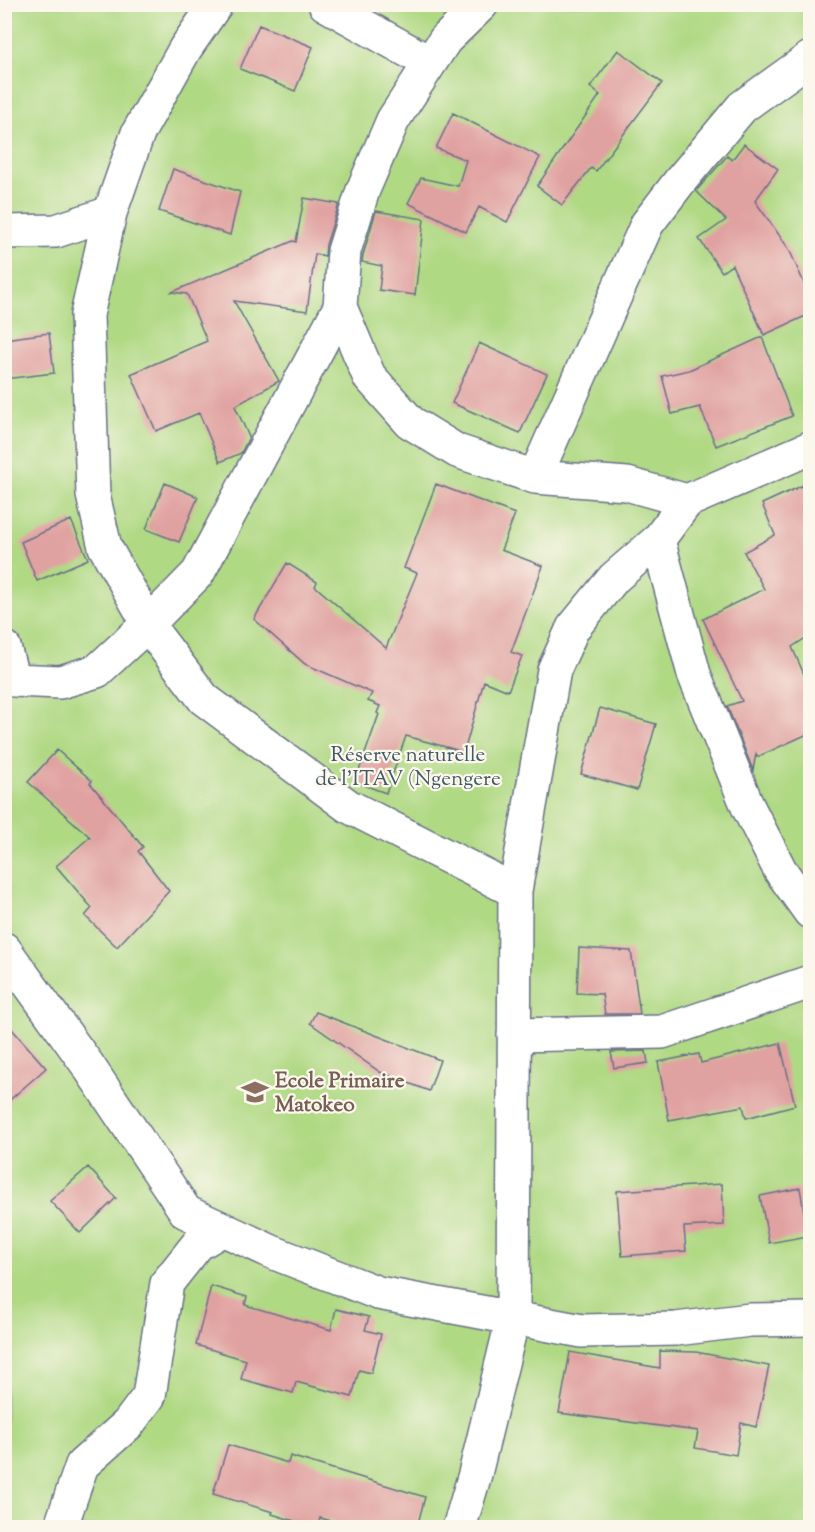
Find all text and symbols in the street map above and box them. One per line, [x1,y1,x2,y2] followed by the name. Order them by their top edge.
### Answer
[315,741,501,795] park label: Réserve naturelle de l'ITAV (Ngengere
[275,1067,405,1121] place label: Ecole Primaire Matokeo
[240,1077,270,1107] school or university icon: Ecole Primaire Matokeo

